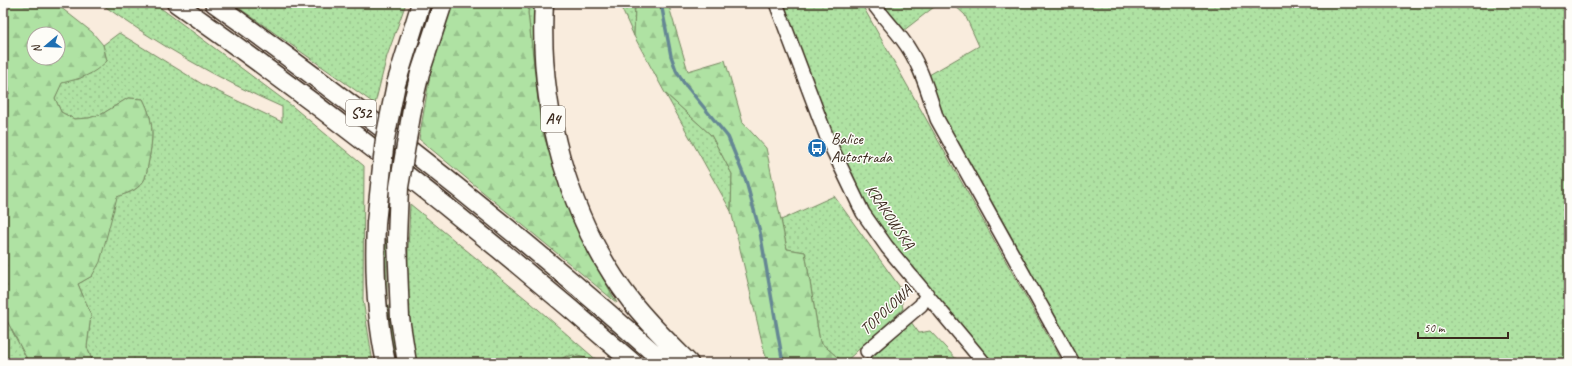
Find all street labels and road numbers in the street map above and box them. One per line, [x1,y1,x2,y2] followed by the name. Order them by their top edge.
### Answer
[346,100,376,126] road number: S52
[541,106,565,132] road number: A4
[861,181,920,254] street label: KRAKOWSKA
[856,280,917,339] street label: TOPOLOWA

